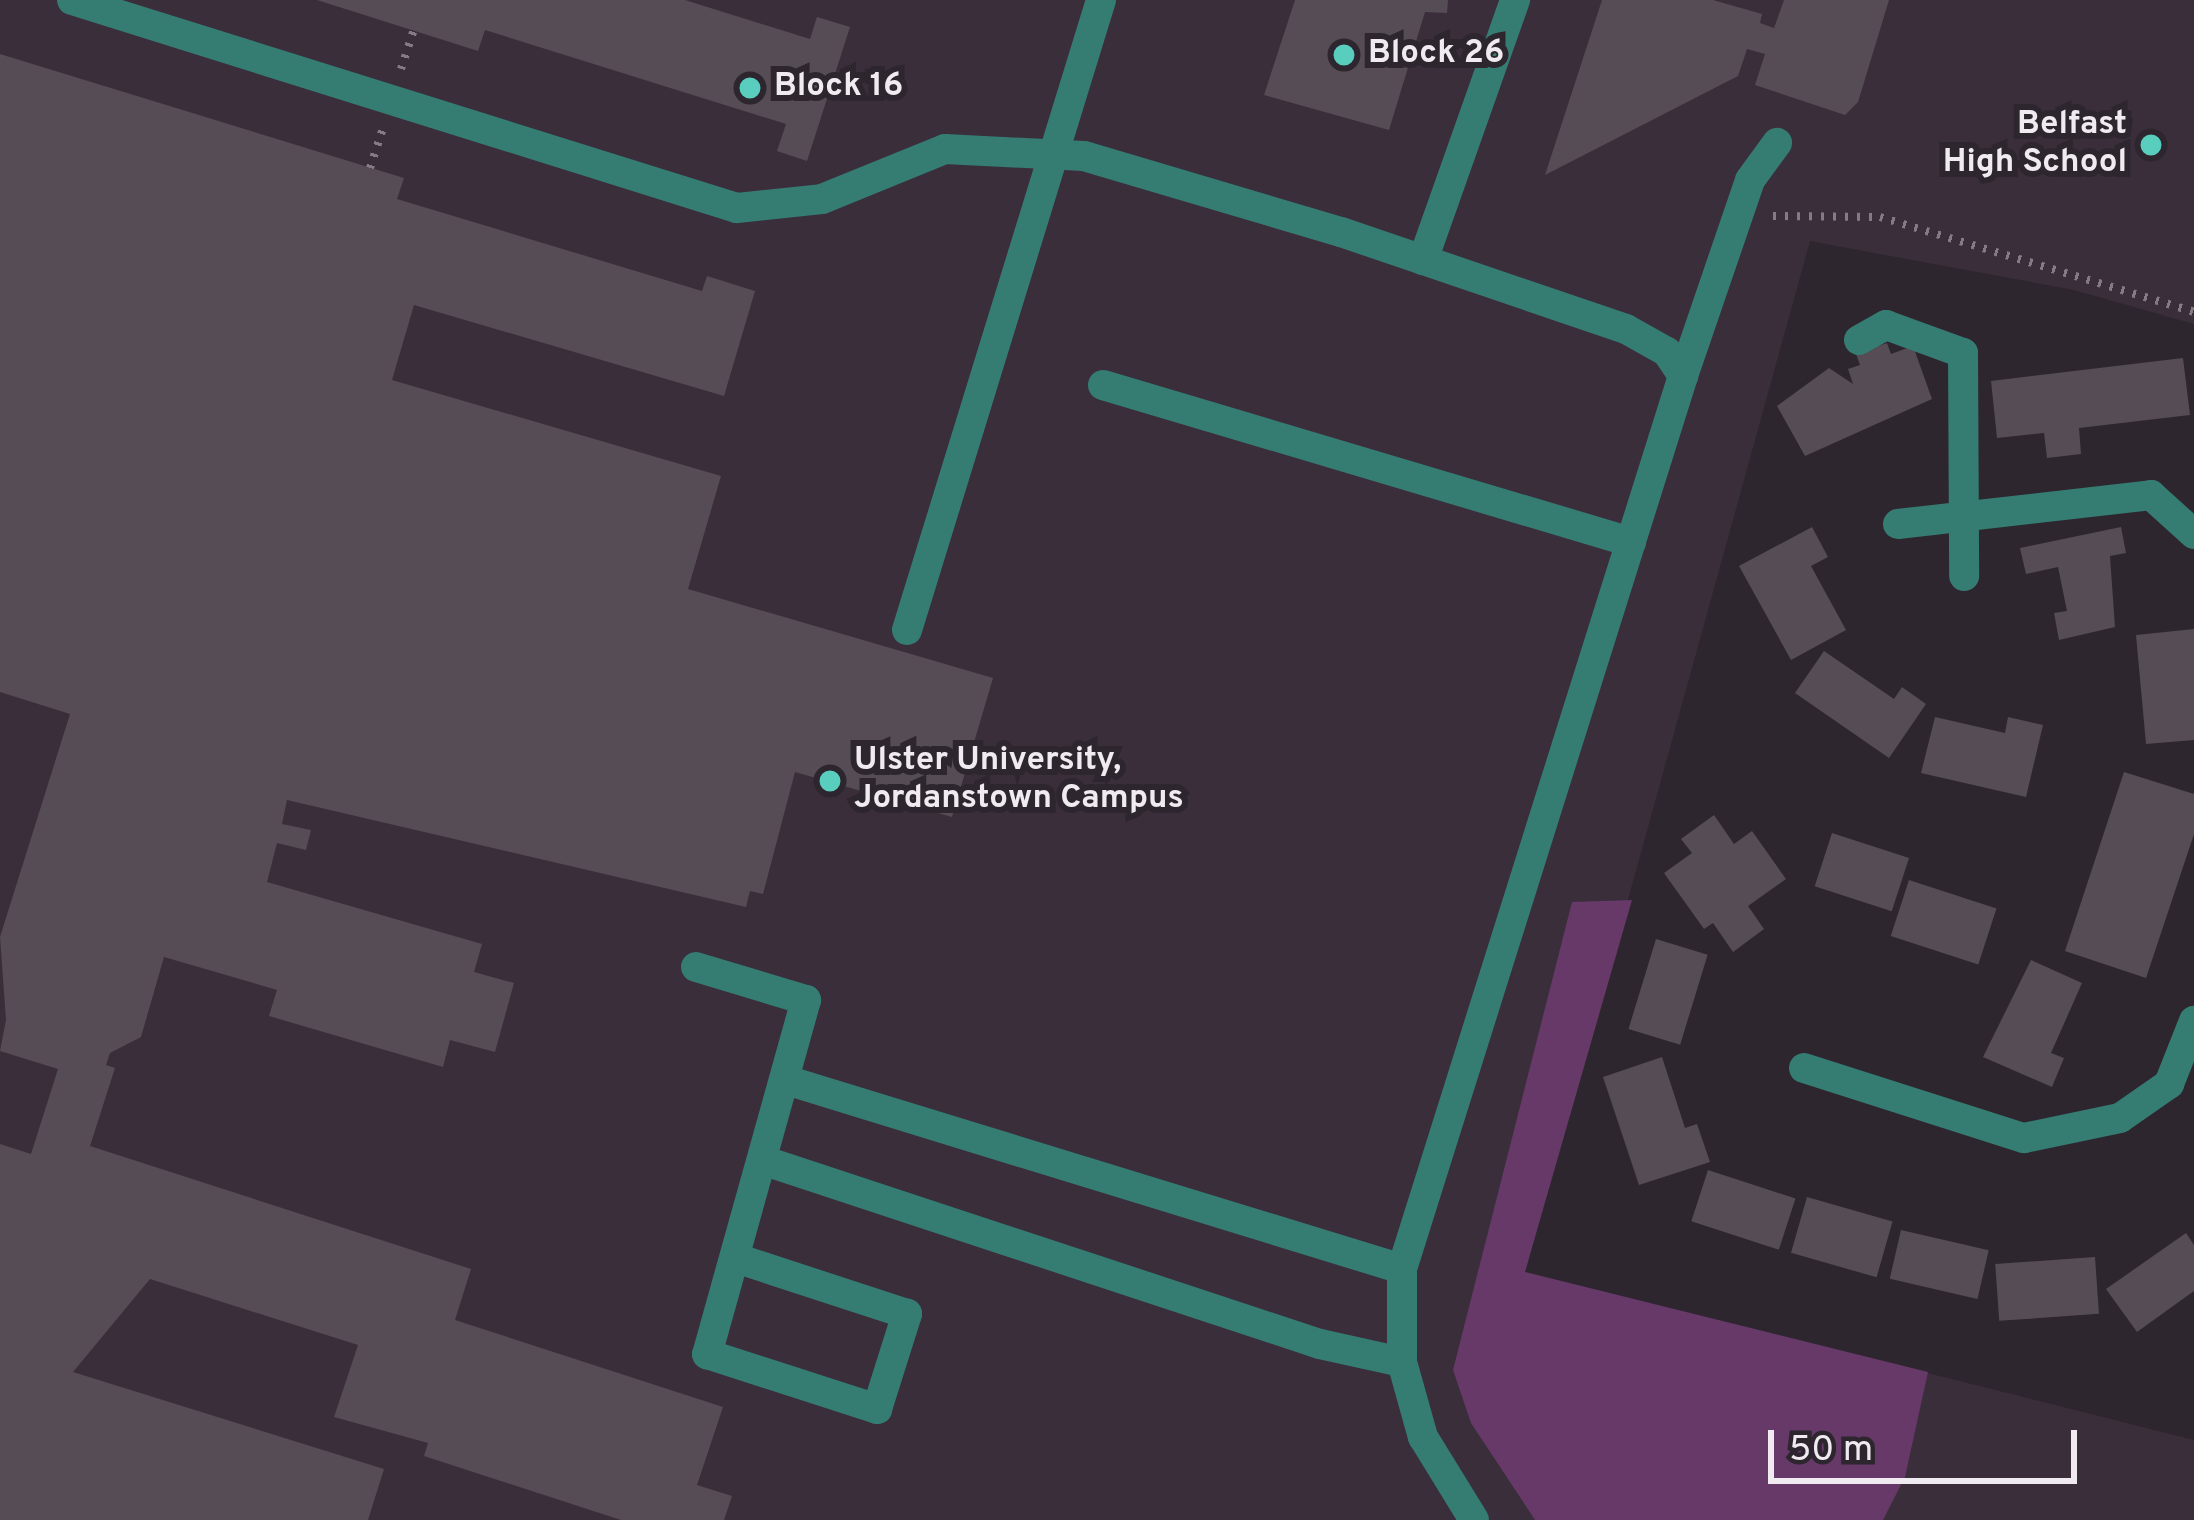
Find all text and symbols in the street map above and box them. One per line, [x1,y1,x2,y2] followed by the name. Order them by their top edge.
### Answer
[1368,35,1504,75] place label: Block 26
[1331,42,1357,68] marker: Block 26
[774,68,903,108] place label: Block 16
[737,75,763,101] marker: Block 16
[1943,106,2127,184] place label: Belfast High School
[2138,132,2164,158] marker: Belfast High School
[854,742,1184,820] place label: Ulster University, Jordanstown Campus
[817,768,843,794] marker: Ulster University, Jordanstown Campus
[1774,1406,2083,1480] scale bar
[1789,1428,1873,1474] text: 50 m

